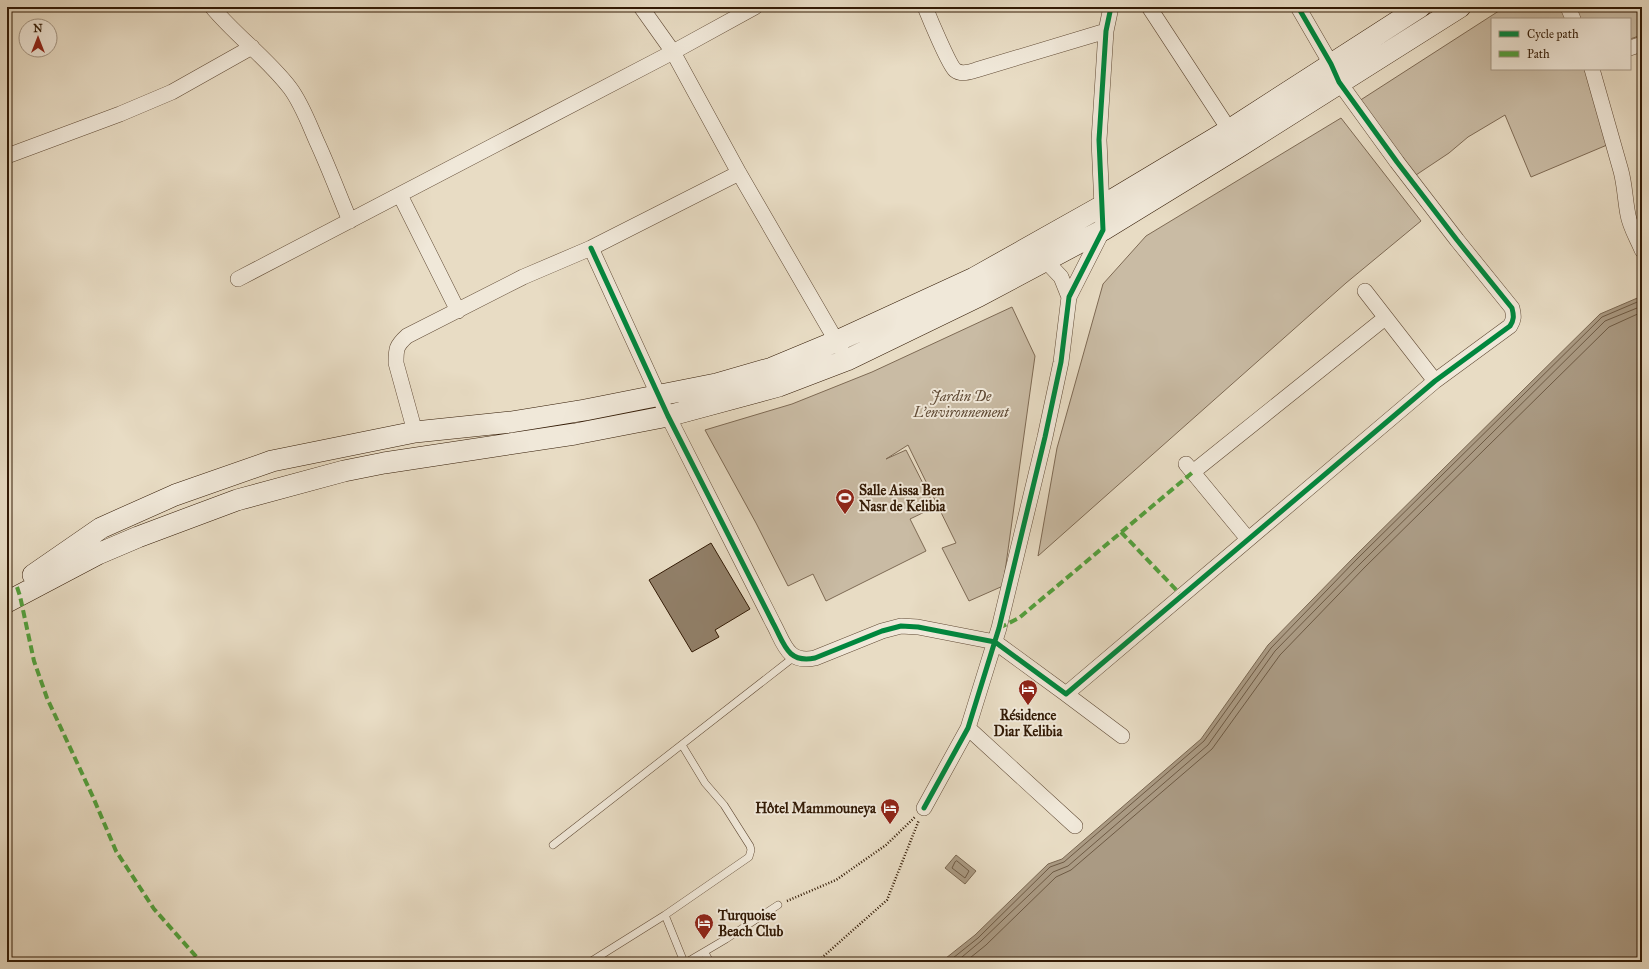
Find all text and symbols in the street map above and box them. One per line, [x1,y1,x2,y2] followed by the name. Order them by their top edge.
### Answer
[18,18,58,58] north arrow
[1491,18,1631,70] legend
[33,22,43,35] text: N
[1527,27,1579,41] text: Cycle path
[1527,47,1550,61] text: Path
[912,388,1010,421] park label: Jardin De L'environnement
[859,482,947,515] place label: Salle Aissa Ben Nasr de Kelibia
[834,487,856,515] sports icon: Salle Aissa Ben Nasr de Kelibia
[1017,678,1039,706] hotel icon: Résidence Diar Kelibia
[994,707,1063,740] place label: Résidence Diar Kelibia
[879,797,901,825] hotel icon: Hôtel Mammouneya
[755,800,877,818] place label: Hôtel Mammouneya
[717,907,783,940] place label: Turquoise Beach Club
[693,912,715,940] hotel icon: Turquoise Beach Club

